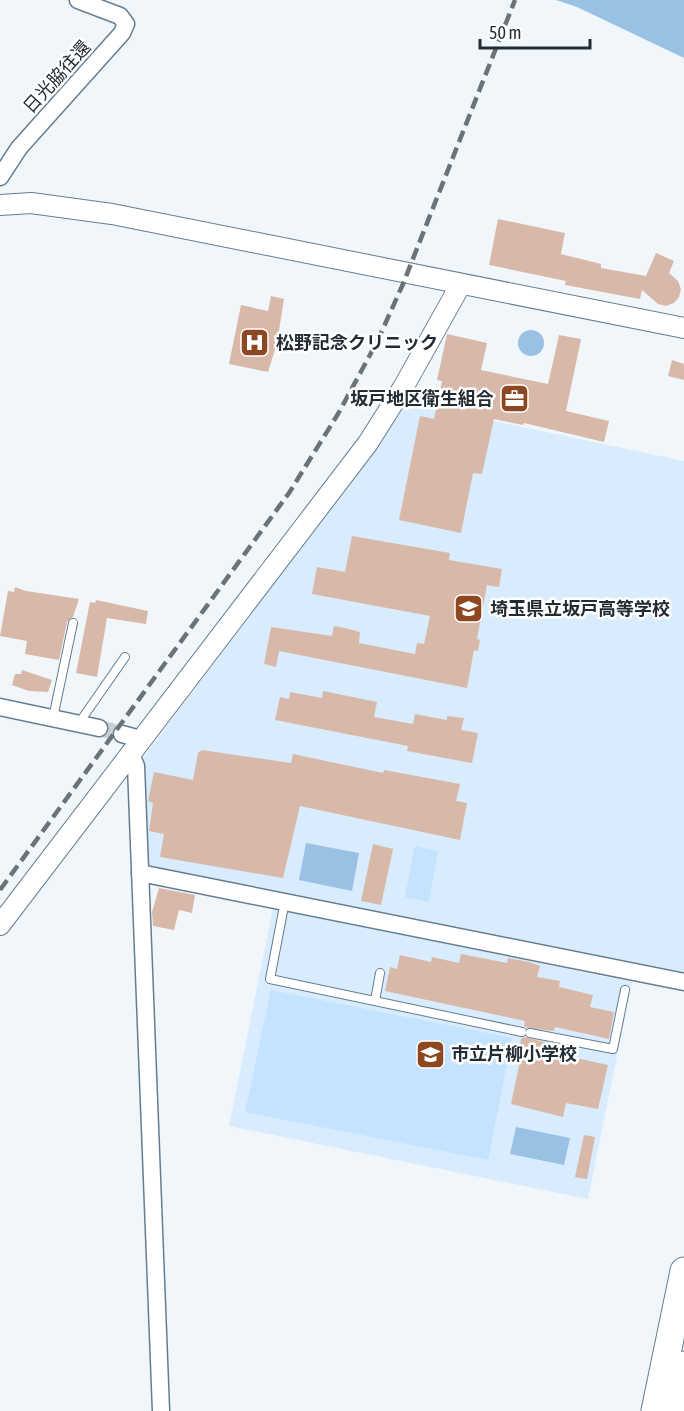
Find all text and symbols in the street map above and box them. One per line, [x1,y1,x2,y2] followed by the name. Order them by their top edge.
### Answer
[480,12,590,50] scale bar
[489,22,521,43] text: 50 m
[19,36,95,117] street label: 日光脇往還
[239,327,271,359] hospital icon: 松野記念クリニック
[276,332,438,353] place label: 松野記念クリニック
[499,383,531,415] office icon: 坂戸地区衛生組合
[350,388,494,409] place label: 坂戸地区衛生組合
[453,593,485,625] school or university icon: 埼玉県立坂戸高等学校
[490,598,670,619] place label: 埼玉県立坂戸高等学校
[414,1038,446,1070] school or university icon: 市立片柳小学校
[451,1043,577,1064] place label: 市立片柳小学校

